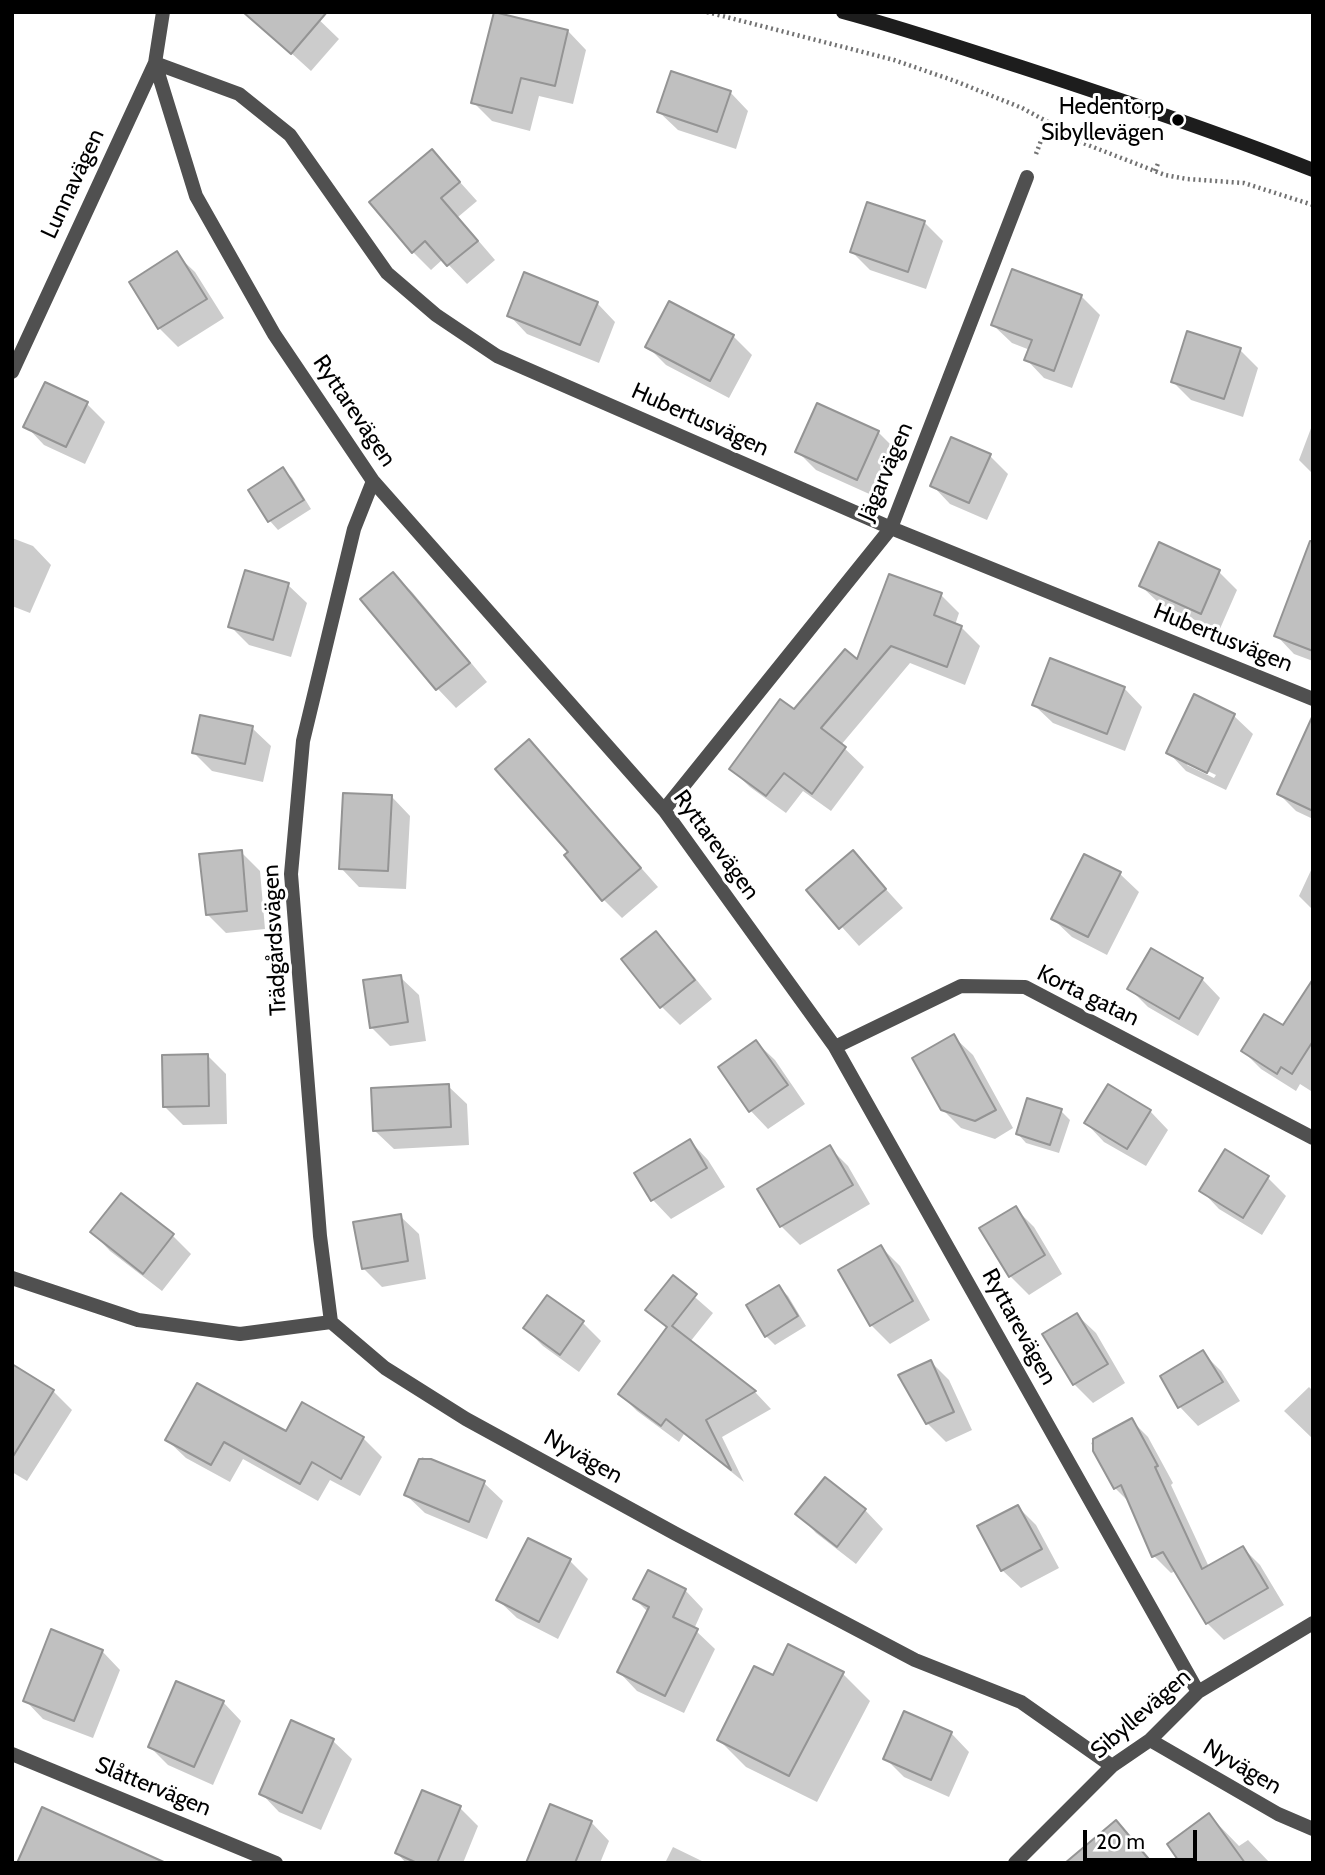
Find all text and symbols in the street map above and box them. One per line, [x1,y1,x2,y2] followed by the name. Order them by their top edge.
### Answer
[1041,93,1164,147] place label: Hedentorp Sibyllevägen
[1170,112,1186,128] marker: Hedentorp Sibyllevägen
[36,125,110,243] street label: Lunnavägen
[307,350,401,472] street label: Ryttarevägen
[627,377,773,463] street label: Hubertusvägen
[853,418,919,526] street label: Jägarvägen
[1149,598,1297,678] street label: Hubertusvägen
[667,785,765,905] street label: Ryttarevägen
[257,864,293,1016] street label: Trädgårdsvägen
[1033,959,1143,1033] street label: Korta gatan
[976,1264,1062,1390] street label: Ryttarevägen
[539,1424,627,1490] street label: Nyvägen
[1086,1663,1196,1765] street label: Sibyllevägen
[1198,1734,1286,1800] street label: Nyvägen
[91,1751,215,1823] street label: Slåttervägen
[1087,1815,1201,1859] scale bar
[1096,1829,1145,1854] text: 20 m

